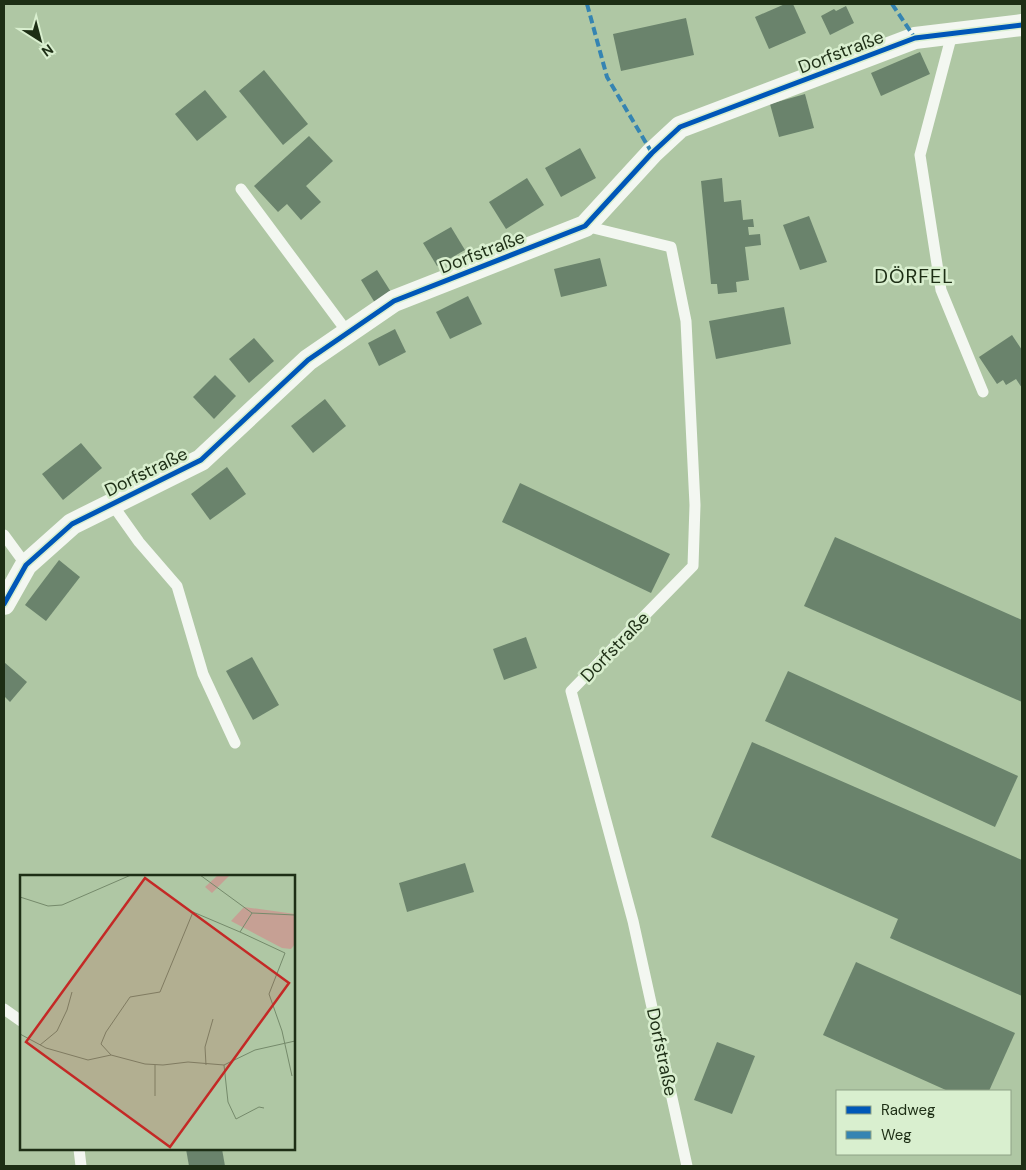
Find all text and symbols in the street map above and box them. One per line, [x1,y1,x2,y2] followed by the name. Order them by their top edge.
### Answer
[15,15,65,65] north arrow
[795,25,887,79] street label: Dorfstraße
[38,40,57,61] text: N
[436,225,528,279] street label: Dorfstraße
[874,263,954,289] district label: DÖRFEL
[101,442,191,502] street label: Dorfstraße
[575,606,655,688] street label: Dorfstraße
[20,875,295,1150] inset map
[641,1006,683,1098] street label: Dorfstraße
[836,1090,1011,1155] legend
[881,1100,935,1120] text: Radweg
[881,1125,912,1145] text: Weg

